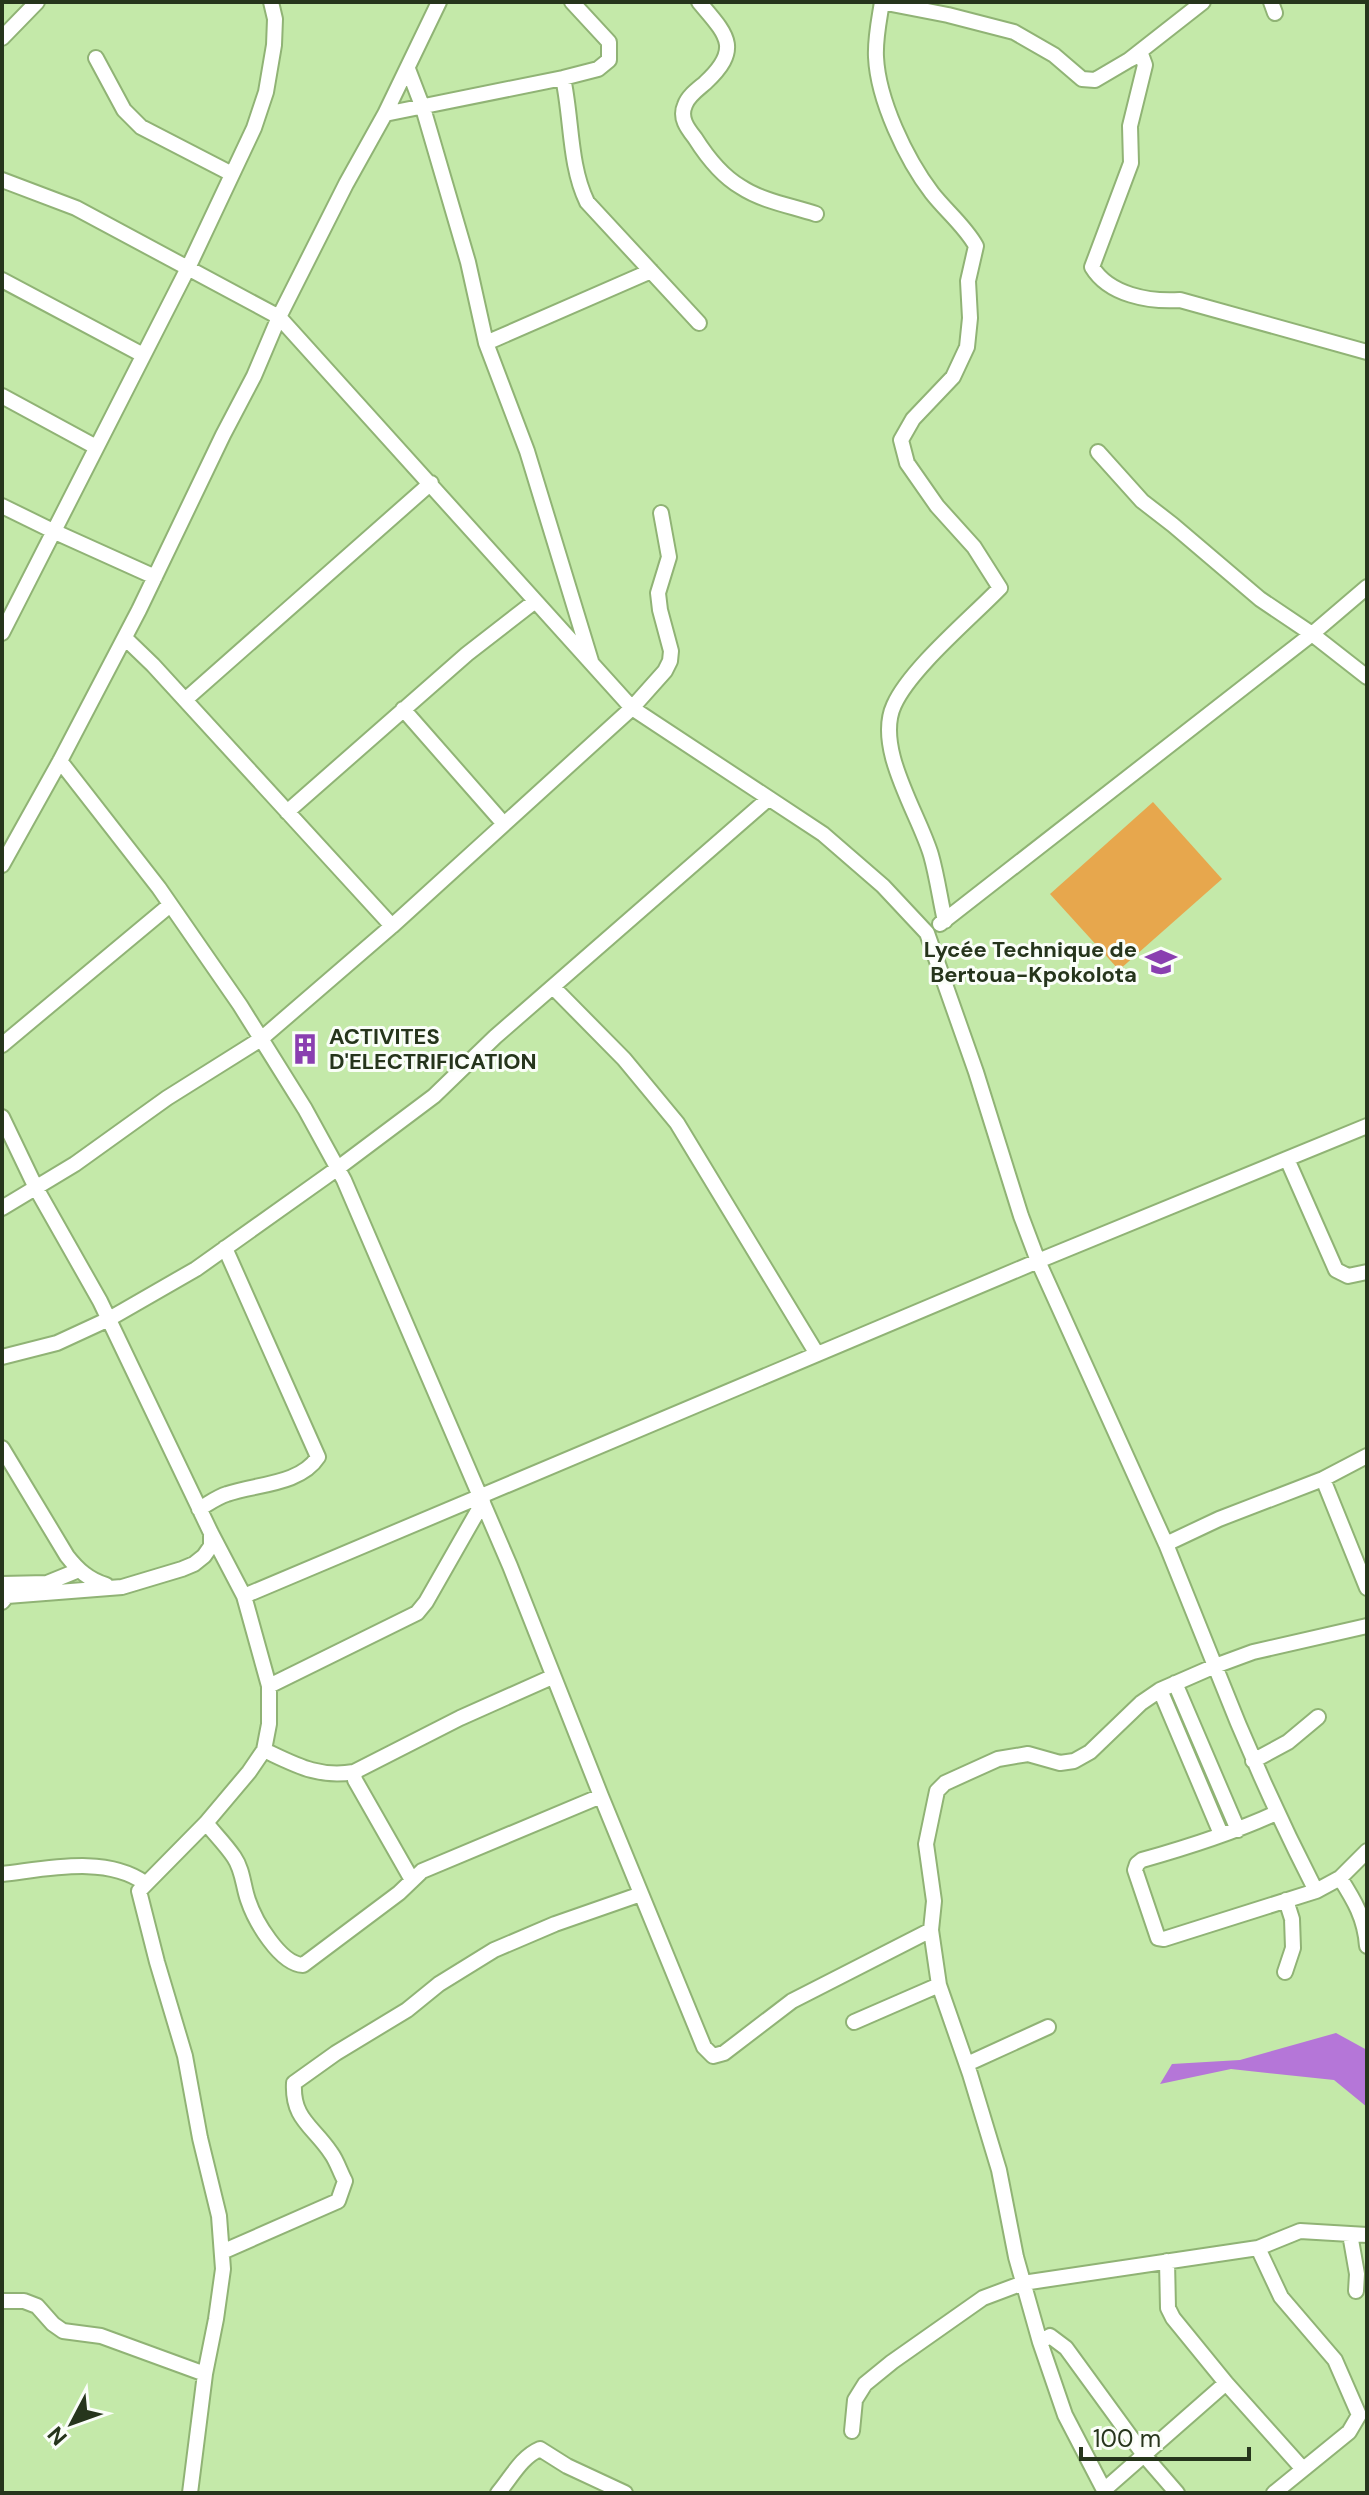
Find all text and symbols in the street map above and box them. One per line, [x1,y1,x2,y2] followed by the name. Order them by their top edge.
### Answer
[924,935,1137,989] place label: Lycée Technique de Bertoua-Kpokolota
[1144,945,1178,979] school or university icon: Lycée Technique de Bertoua-Kpokolota
[329,1022,537,1076] place label: ACTIVITES D'ELECTRIFICATION
[288,1032,322,1066] building icon: ACTIVITES D'ELECTRIFICATION
[32,2383,112,2463] north arrow
[1081,2411,1249,2461] scale bar
[41,2420,73,2451] text: N
[1093,2423,1161,2454] text: 100 m

